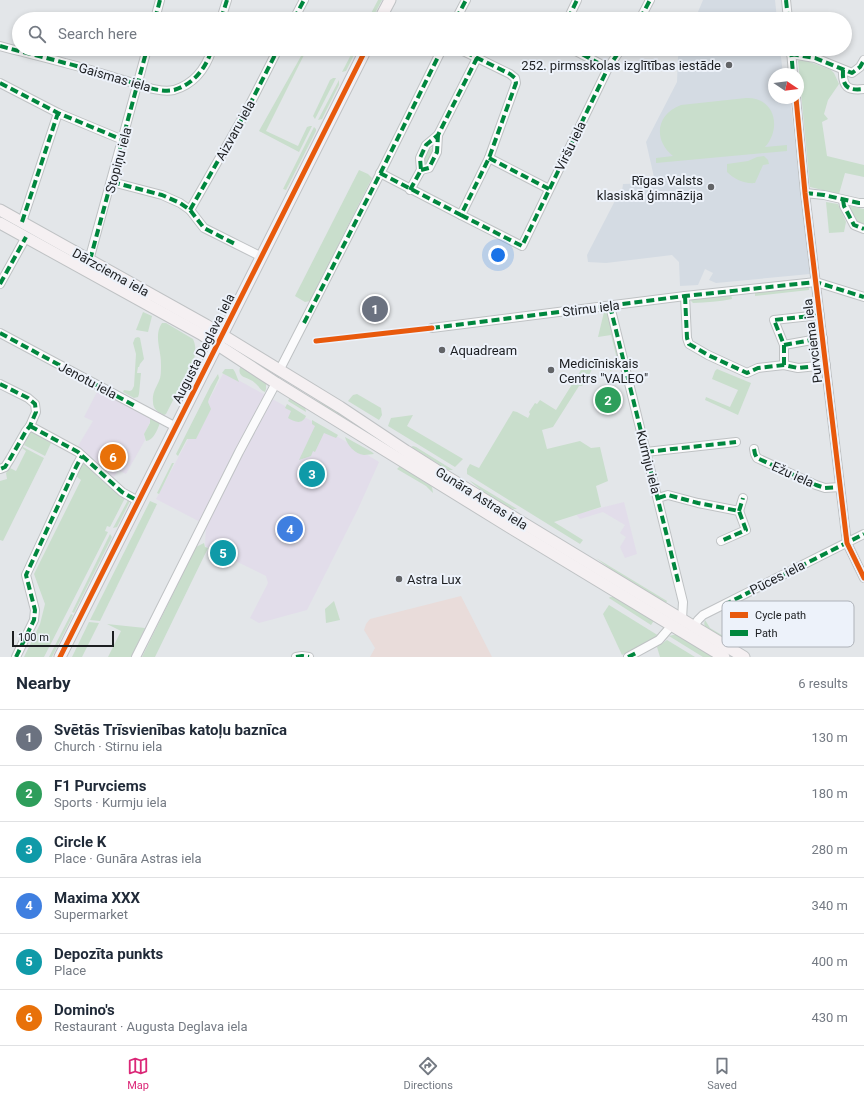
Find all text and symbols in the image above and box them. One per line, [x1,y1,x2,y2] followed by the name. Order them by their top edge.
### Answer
[12,12,852,56] search box
[26,23,48,45] icon: search
[58,25,137,43] text: Search here
[521,58,721,73] place label: 252. pirmsskolas izglītības iestāde
[77,60,153,95] street label: Gaismas iela
[724,60,734,70] marker: 252. pirmsskolas izglītības iestāde
[768,68,804,104] north arrow
[213,98,258,163] street label: Aizvaru iela
[552,119,589,173] street label: Viršu iela
[102,126,135,195] street label: Stopiņu iela
[597,173,703,203] place label: Rīgas Valsts klasiskā ģimnāzija
[706,182,716,192] marker: Rīgas Valsts klasiskā ģimnāzija
[70,245,152,300] street label: Dārzciema iela
[488,245,508,265] your location
[169,291,238,406] street label: Augusta Deglava iela
[362,294,388,324] pin: 1
[562,298,620,319] street label: Stirnu iela
[800,298,825,384] street label: Purvciema iela
[450,343,517,358] place label: Aquadream
[437,345,447,355] marker: Aquadream
[559,356,648,386] place label: Medicīniskais Centrs "VALEO"
[56,359,119,402] street label: Jenotu iela
[546,365,556,375] marker: Medicīniskais Centrs "VALEO"
[595,385,621,415] pin: 2
[633,429,664,495] street label: Kurmju iela
[100,442,126,472] pin: 6
[299,459,325,489] pin: 3
[769,459,816,490] street label: Ežu iela
[433,464,530,533] street label: Gunāra Astras iela
[277,514,303,544] pin: 4
[210,538,236,568] pin: 5
[747,557,807,598] street label: Pūces iela
[407,572,462,587] place label: Astra Lux
[394,574,404,584] marker: Astra Lux
[722,601,854,647] legend
[755,609,806,622] text: Cycle path
[755,627,778,640] text: Path
[12,629,114,648] scale bar
[18,631,49,644] text: 100 m
[16,673,71,693] text: Nearby
[798,676,848,691] text: 6 results
[54,721,287,739] text: Svētās Trīsvienības katoļu baznīca
[25,730,33,745] text: 1
[811,730,848,745] text: 130 m
[54,739,162,754] text: Church · Stirnu iela
[54,777,146,795] text: F1 Purvciems
[25,786,33,801] text: 2
[811,786,848,801] text: 180 m
[54,795,167,810] text: Sports · Kurmju iela
[54,833,106,851] text: Circle K
[25,842,33,857] text: 3
[811,842,848,857] text: 280 m
[54,851,202,866] text: Place · Gunāra Astras iela
[54,889,140,907] text: Maxima XXX
[25,898,33,913] text: 4
[811,898,848,913] text: 340 m
[54,907,128,922] text: Supermarket
[54,945,163,963] text: Depozīta punkts
[25,954,33,969] text: 5
[811,954,848,969] text: 400 m
[54,963,86,978] text: Place
[54,1001,115,1019] text: Domino's
[25,1010,33,1025] text: 6
[811,1010,848,1025] text: 430 m
[54,1019,248,1034] text: Restaurant · Augusta Deglava iela
[127,1055,149,1092] tab: Map
[403,1055,453,1092] tab: Directions
[707,1055,737,1092] tab: Saved

